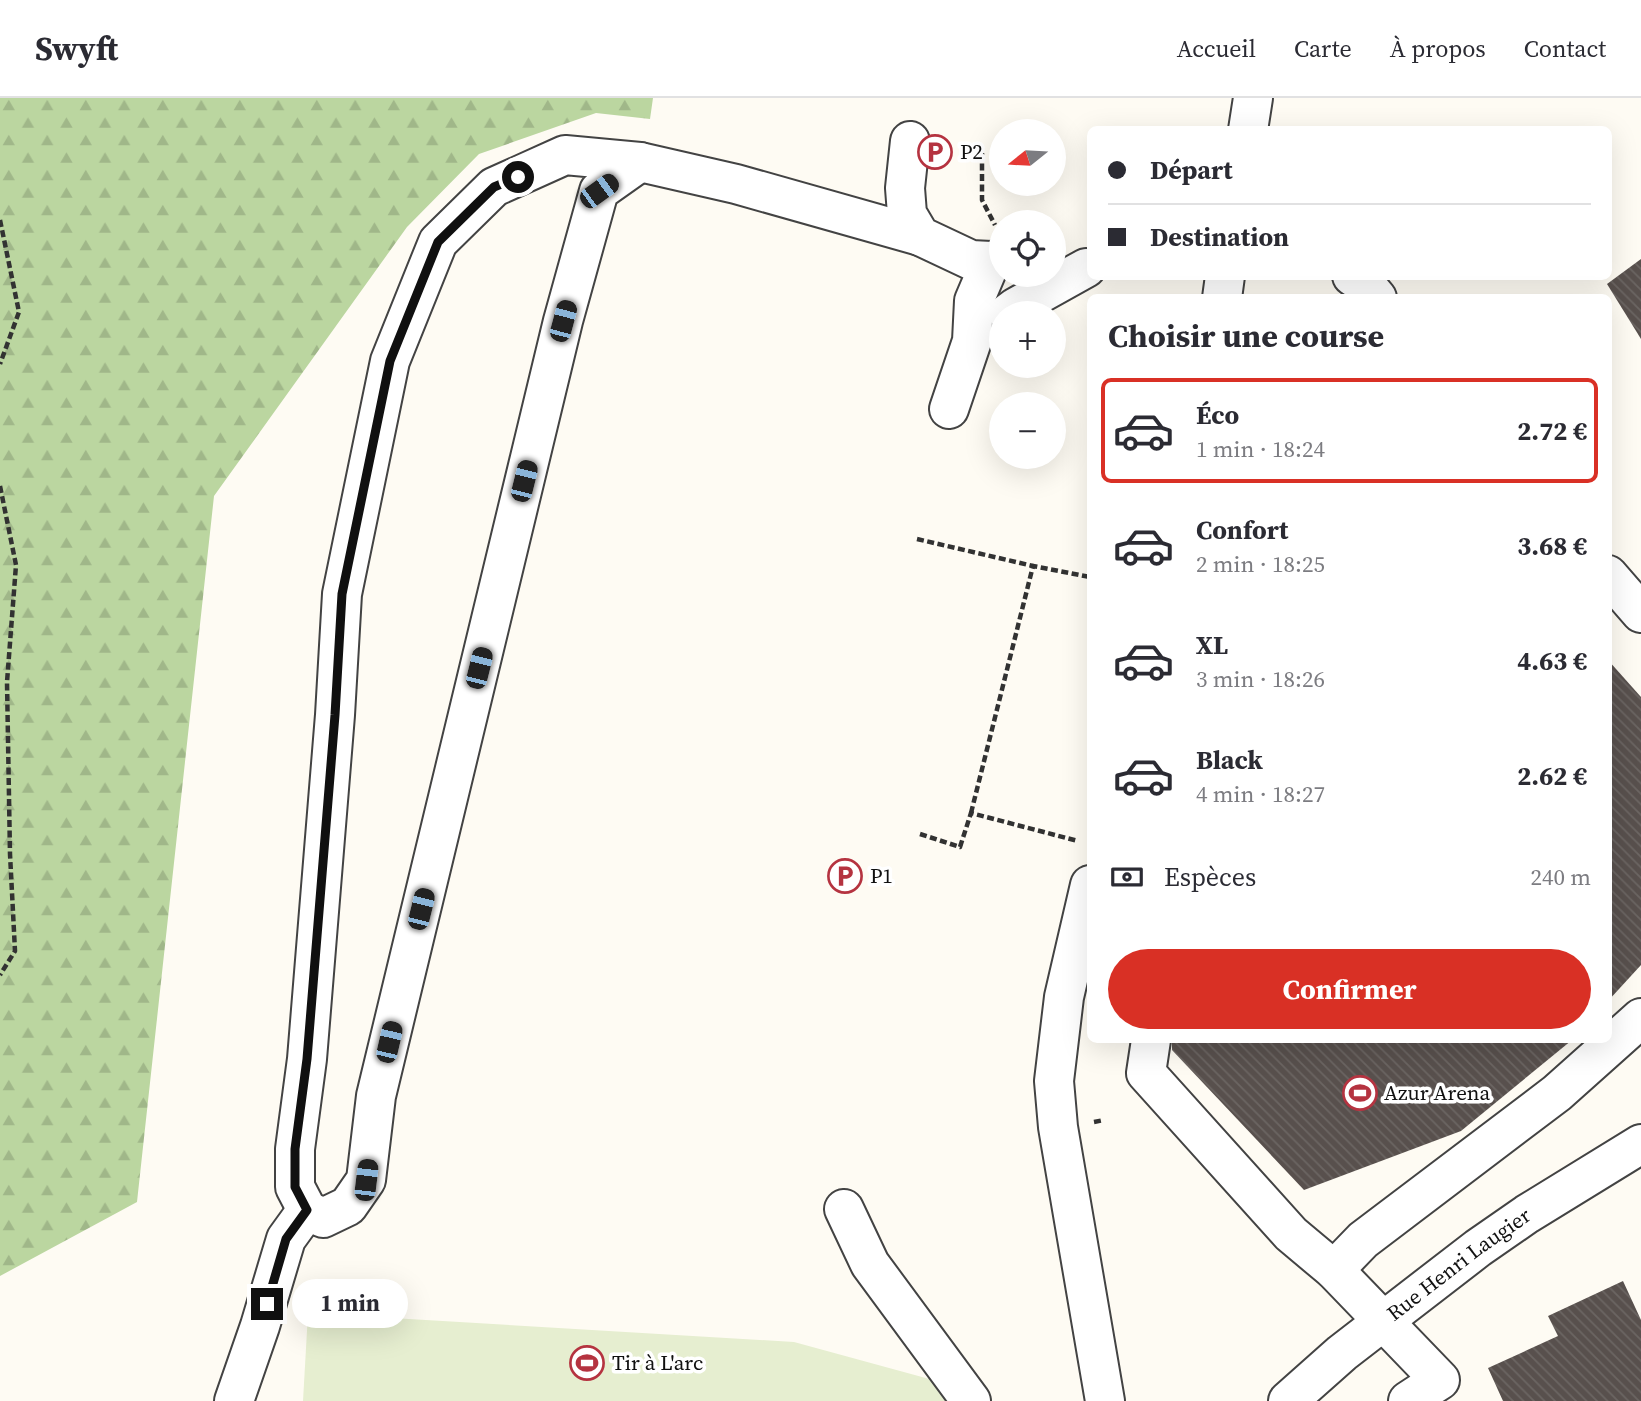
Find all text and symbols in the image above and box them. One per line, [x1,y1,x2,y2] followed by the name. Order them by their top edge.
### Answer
[35,26,118,71] text: Swyft
[1177,32,1256,65] text: Accueil
[1294,32,1352,65] text: Carte
[1390,32,1486,65] text: À propos
[1524,32,1606,65] text: Contact
[989,119,1066,196] north arrow
[989,119,1066,469] map controls
[916,133,954,171] parking icon: P2
[960,137,983,166] place label: P2
[1150,152,1233,188] text: Départ
[502,161,534,193] route start
[576,170,623,212] car
[989,210,1066,287] button: locate
[1150,219,1289,255] text: Destination
[548,298,579,344] car
[989,301,1066,378] button: +
[1108,314,1384,358] text: Choisir une course
[989,392,1066,469] button: −
[1196,397,1239,433] text: Éco
[1112,399,1175,462] icon: car
[1517,413,1587,449] text: 2.72 €
[1196,433,1325,465] text: 1 min · 18:24
[509,458,540,504] car
[1196,512,1288,548] text: Confort
[1112,514,1175,577] icon: car
[1517,528,1587,564] text: 3.68 €
[1196,548,1325,580] text: 2 min · 18:25
[1196,627,1228,663] text: XL
[1112,629,1175,692] icon: car
[1517,643,1587,679] text: 4.63 €
[464,645,495,691] car
[1196,663,1325,695] text: 3 min · 18:26
[1196,742,1263,778] text: Black
[1112,744,1175,807] icon: car
[1517,758,1587,794] text: 2.62 €
[1196,778,1325,810] text: 4 min · 18:27
[826,857,864,895] parking icon: P1
[1108,858,1146,896] icon: cash
[1164,859,1256,895] text: Espèces
[870,861,893,890] place label: P1
[1530,861,1591,893] text: 240 m
[406,886,437,932] car
[1108,949,1591,1029] button: Confirmer
[375,1019,404,1065] car
[1341,1074,1379,1112] sports icon: Azur Arena
[1384,1078,1491,1107] place label: Azur Arena
[354,1158,379,1202] car
[1381,1201,1536,1327] street label: Rue Henri Laugier
[292,1280,407,1328] callout: 1 min
[320,1287,380,1319] text: 1 min
[251,1288,283,1320] route end
[568,1344,606,1382] sports icon: Tir à L'arc
[612,1348,703,1377] place label: Tir à L'arc

